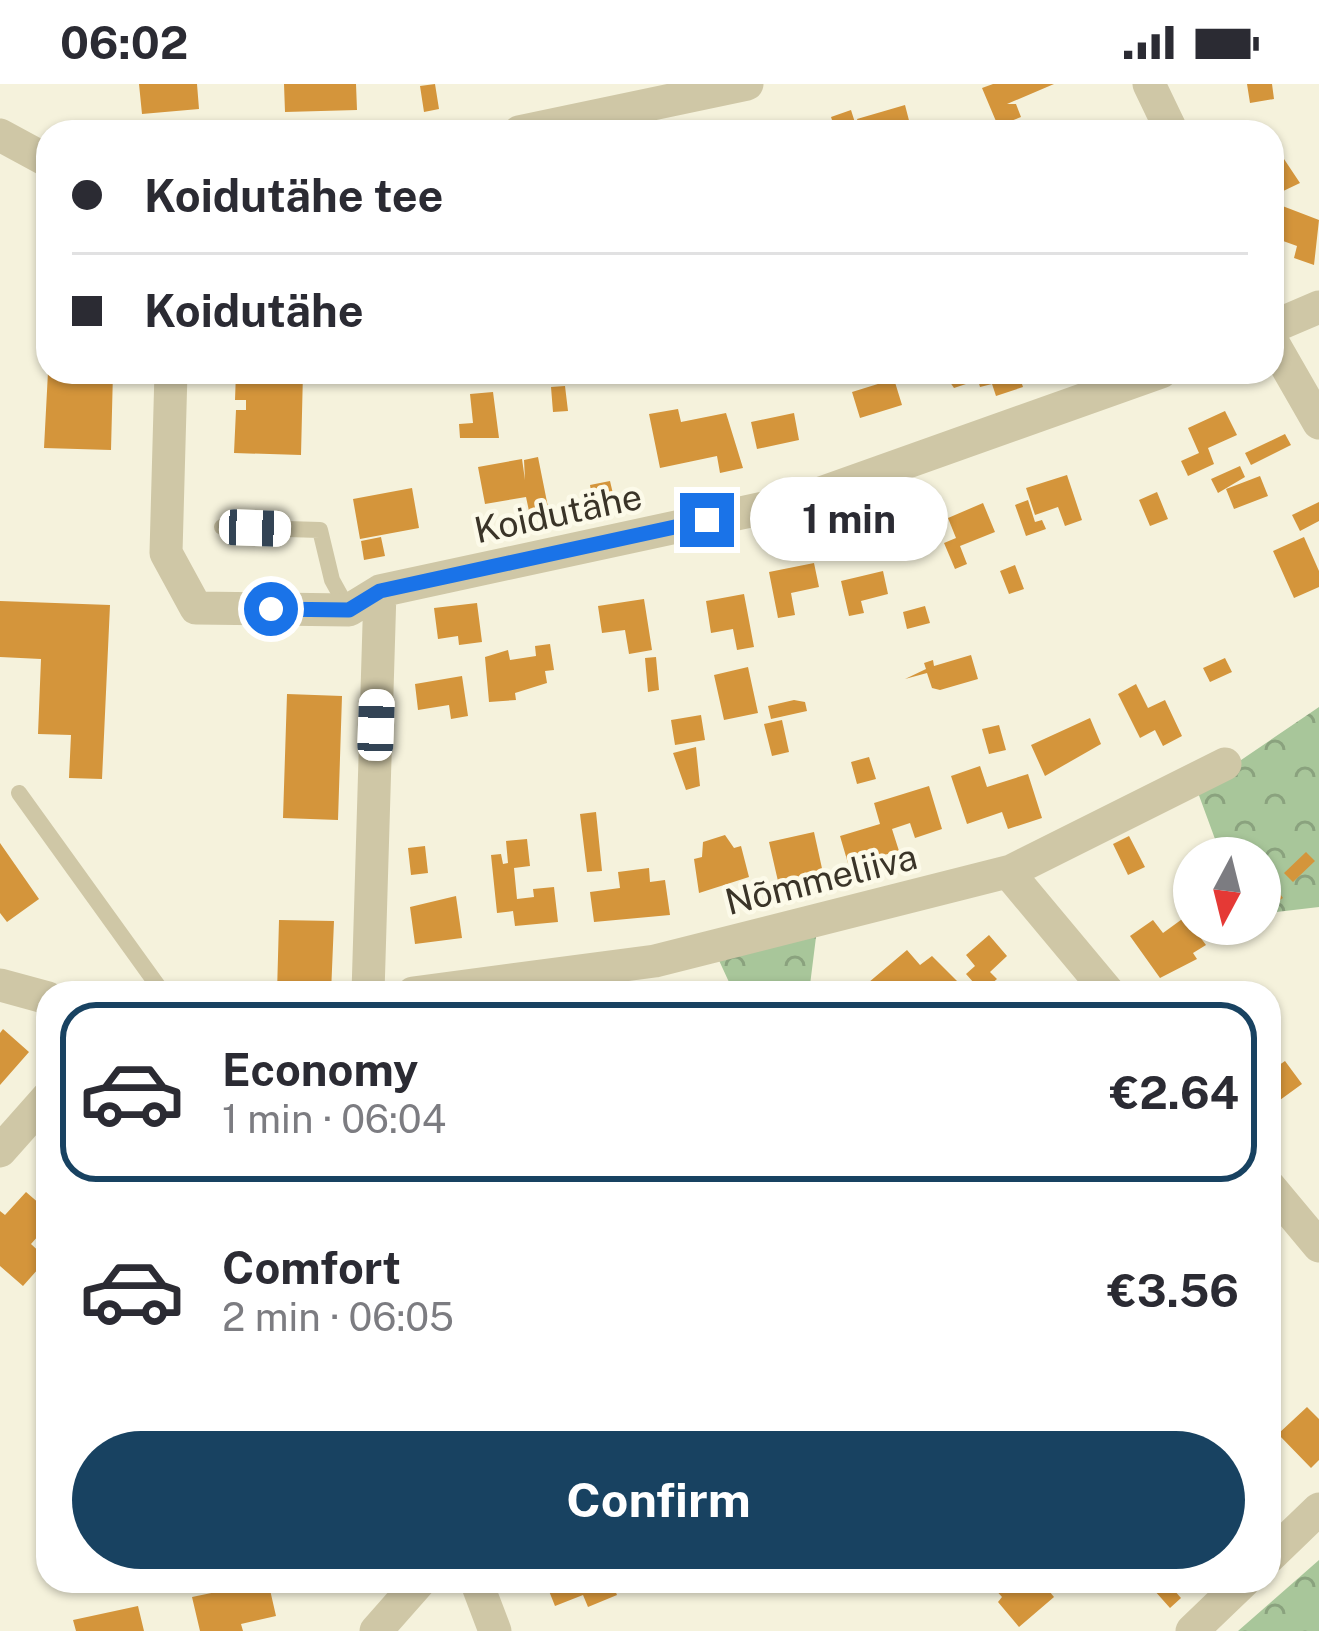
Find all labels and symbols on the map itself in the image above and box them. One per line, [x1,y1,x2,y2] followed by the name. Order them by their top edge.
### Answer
[470,475,646,551] street label: Koidutähe
[749,478,947,562] callout: 1 min
[680,493,734,547] route end
[218,509,292,547] car
[244,582,298,636] route start
[357,688,395,762] car
[721,835,921,923] street label: Nõmmeliiva
[1173,837,1281,945] north arrow

